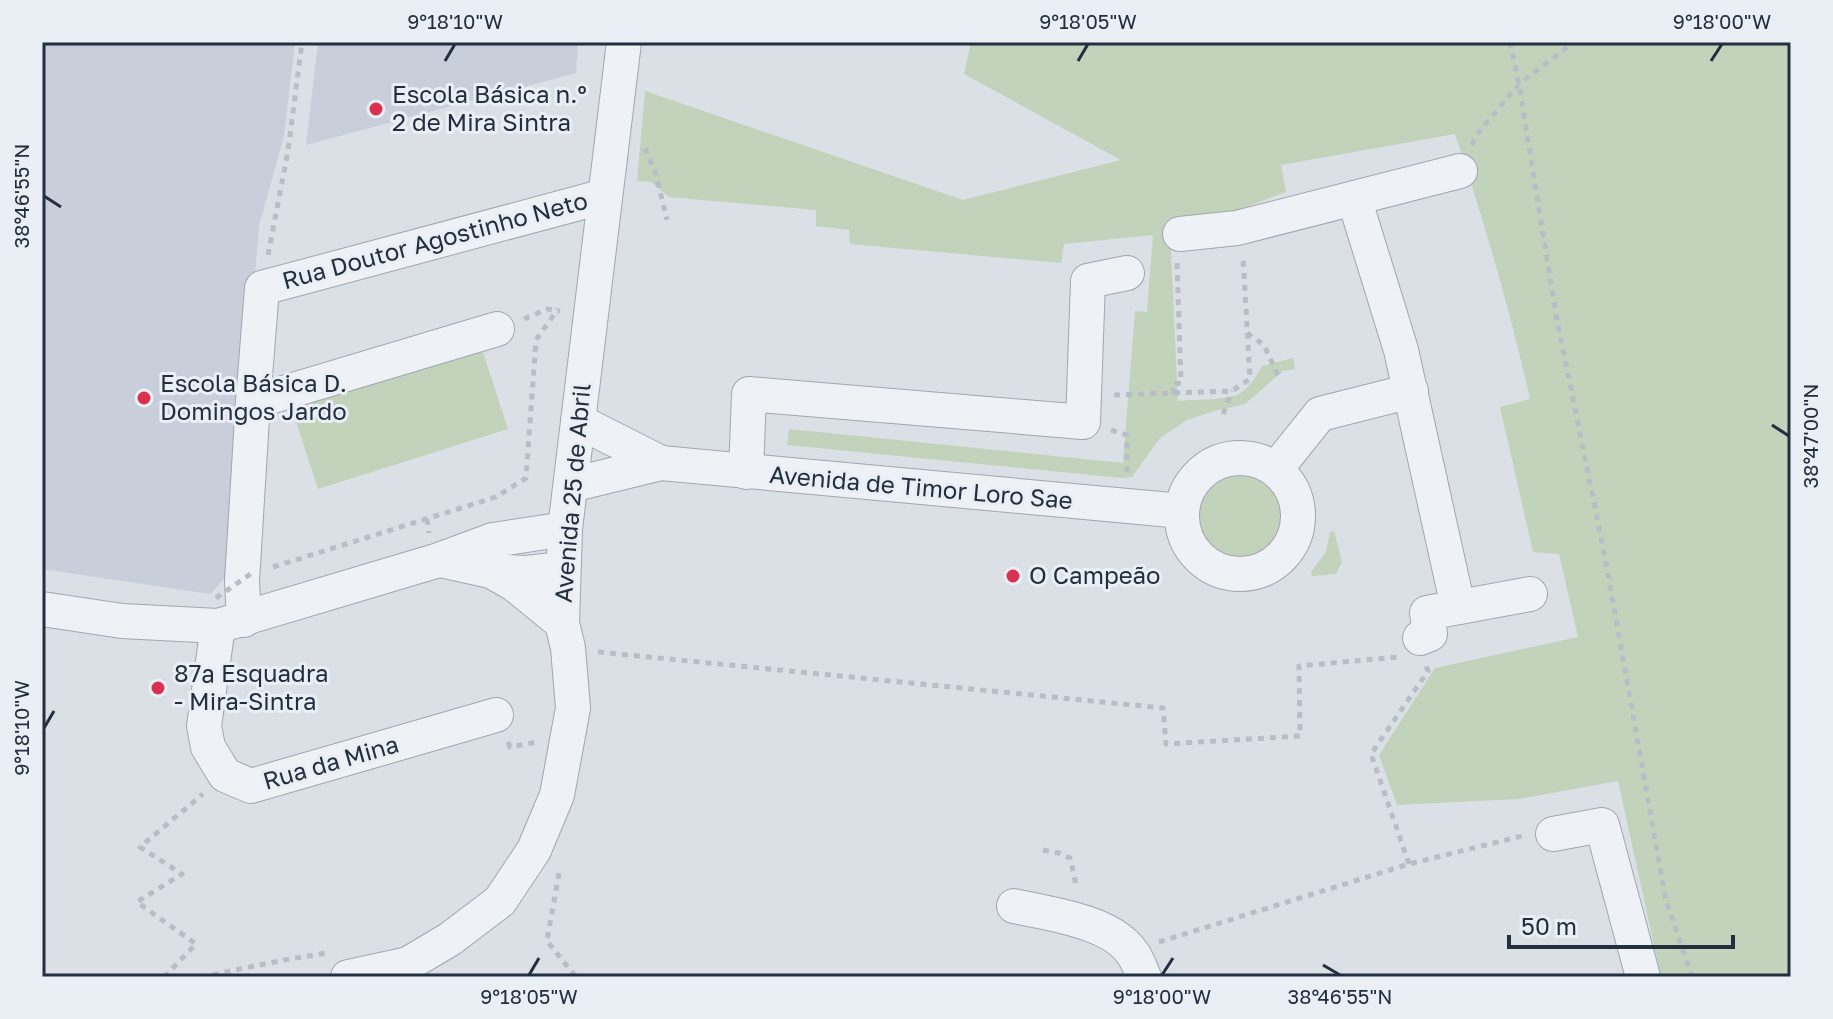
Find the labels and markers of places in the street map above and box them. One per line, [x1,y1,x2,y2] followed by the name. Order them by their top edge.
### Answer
[392,79,587,136] place label: Escola Básica n.º 2 de Mira Sintra
[367,100,385,118] marker: Escola Básica n.º 2 de Mira Sintra
[160,368,347,425] place label: Escola Básica D. Domingos Jardo
[135,389,153,407] marker: Escola Básica D. Domingos Jardo
[1029,560,1161,589] place label: O Campeão
[1004,567,1022,585] marker: O Campeão
[174,658,329,715] place label: 87ª Esquadra - Mira-Sintra
[149,679,167,697] marker: 87ª Esquadra - Mira-Sintra

